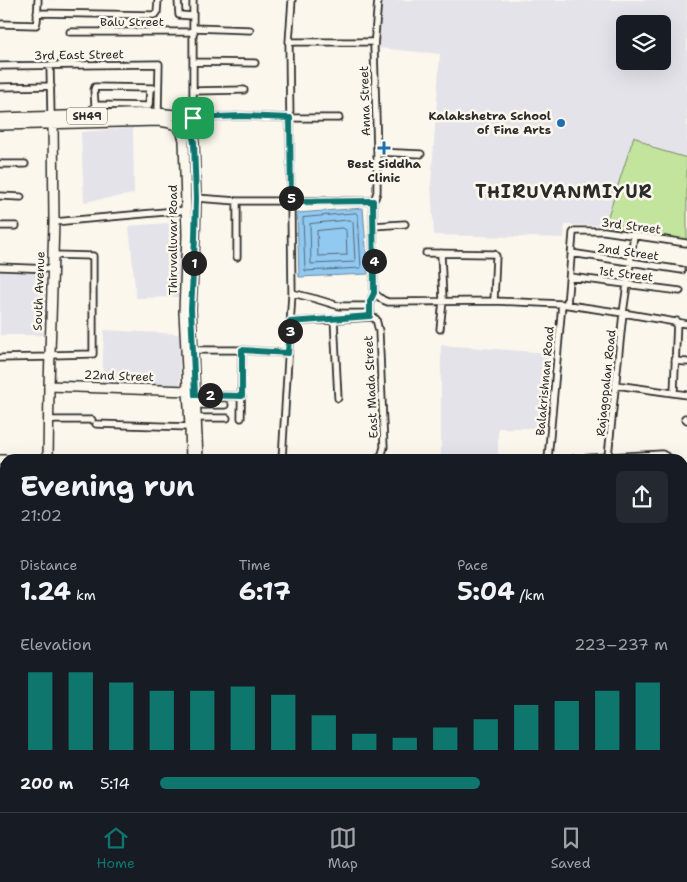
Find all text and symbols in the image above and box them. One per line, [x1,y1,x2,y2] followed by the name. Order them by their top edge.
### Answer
[100,14,164,30] street label: Balu Street
[616,15,671,70] map controls
[616,15,671,70] button: layers
[34,46,124,64] street label: 3rd East Street
[356,66,374,136] street label: Anna Street
[172,97,214,139] pin
[179,104,207,132] icon: arrive
[67,108,107,124] road number: SH49
[428,108,551,138] place label: Kalakshetra School of Fine Arts
[555,117,567,129] marker: Kalakshetra School of Fine Arts
[377,141,391,155] marker: Best Siddha Clinic
[347,156,422,186] place label: Best Siddha Clinic
[475,180,653,204] district label: THIRUVANMIYUR
[165,184,181,295] street label: Thiruvalluvar Road
[278,186,304,210] pin: 5
[287,189,296,207] text: 5
[600,214,662,238] street label: 3rd Street
[596,240,660,264] street label: 2nd Street
[362,248,386,274] pin: 4
[182,250,206,276] pin: 1
[30,251,48,331] street label: South Avenue
[370,252,379,270] text: 4
[191,254,198,272] text: 1
[598,263,654,285] street label: 1st Street
[278,318,302,344] pin: 3
[286,322,295,340] text: 3
[532,325,558,436] street label: Balakrishnan Road
[592,328,620,437] street label: Rajagopalan Road
[360,335,382,439] street label: East Mada Street
[84,367,154,385] street label: 22nd Street
[198,382,222,408] pin: 2
[206,386,215,404] text: 2
[20,467,195,505] text: Evening run
[616,471,668,523] button: share
[20,505,62,526] text: 21:02
[20,556,77,574] text: Distance
[239,556,271,574] text: Time
[457,556,488,574] text: Pace
[20,574,71,608] text: 1.24
[239,574,291,608] text: 6:17
[457,574,515,608] text: 5:04
[71,586,96,604] text: km
[515,586,545,604] text: /km
[20,634,92,655] text: Elevation
[574,634,668,655] text: 223–237 m
[20,773,73,794] text: 200 m
[100,773,130,794] text: 5:14
[96,824,135,872] tab: Home
[328,824,358,872] tab: Map
[551,824,591,872] tab: Saved

